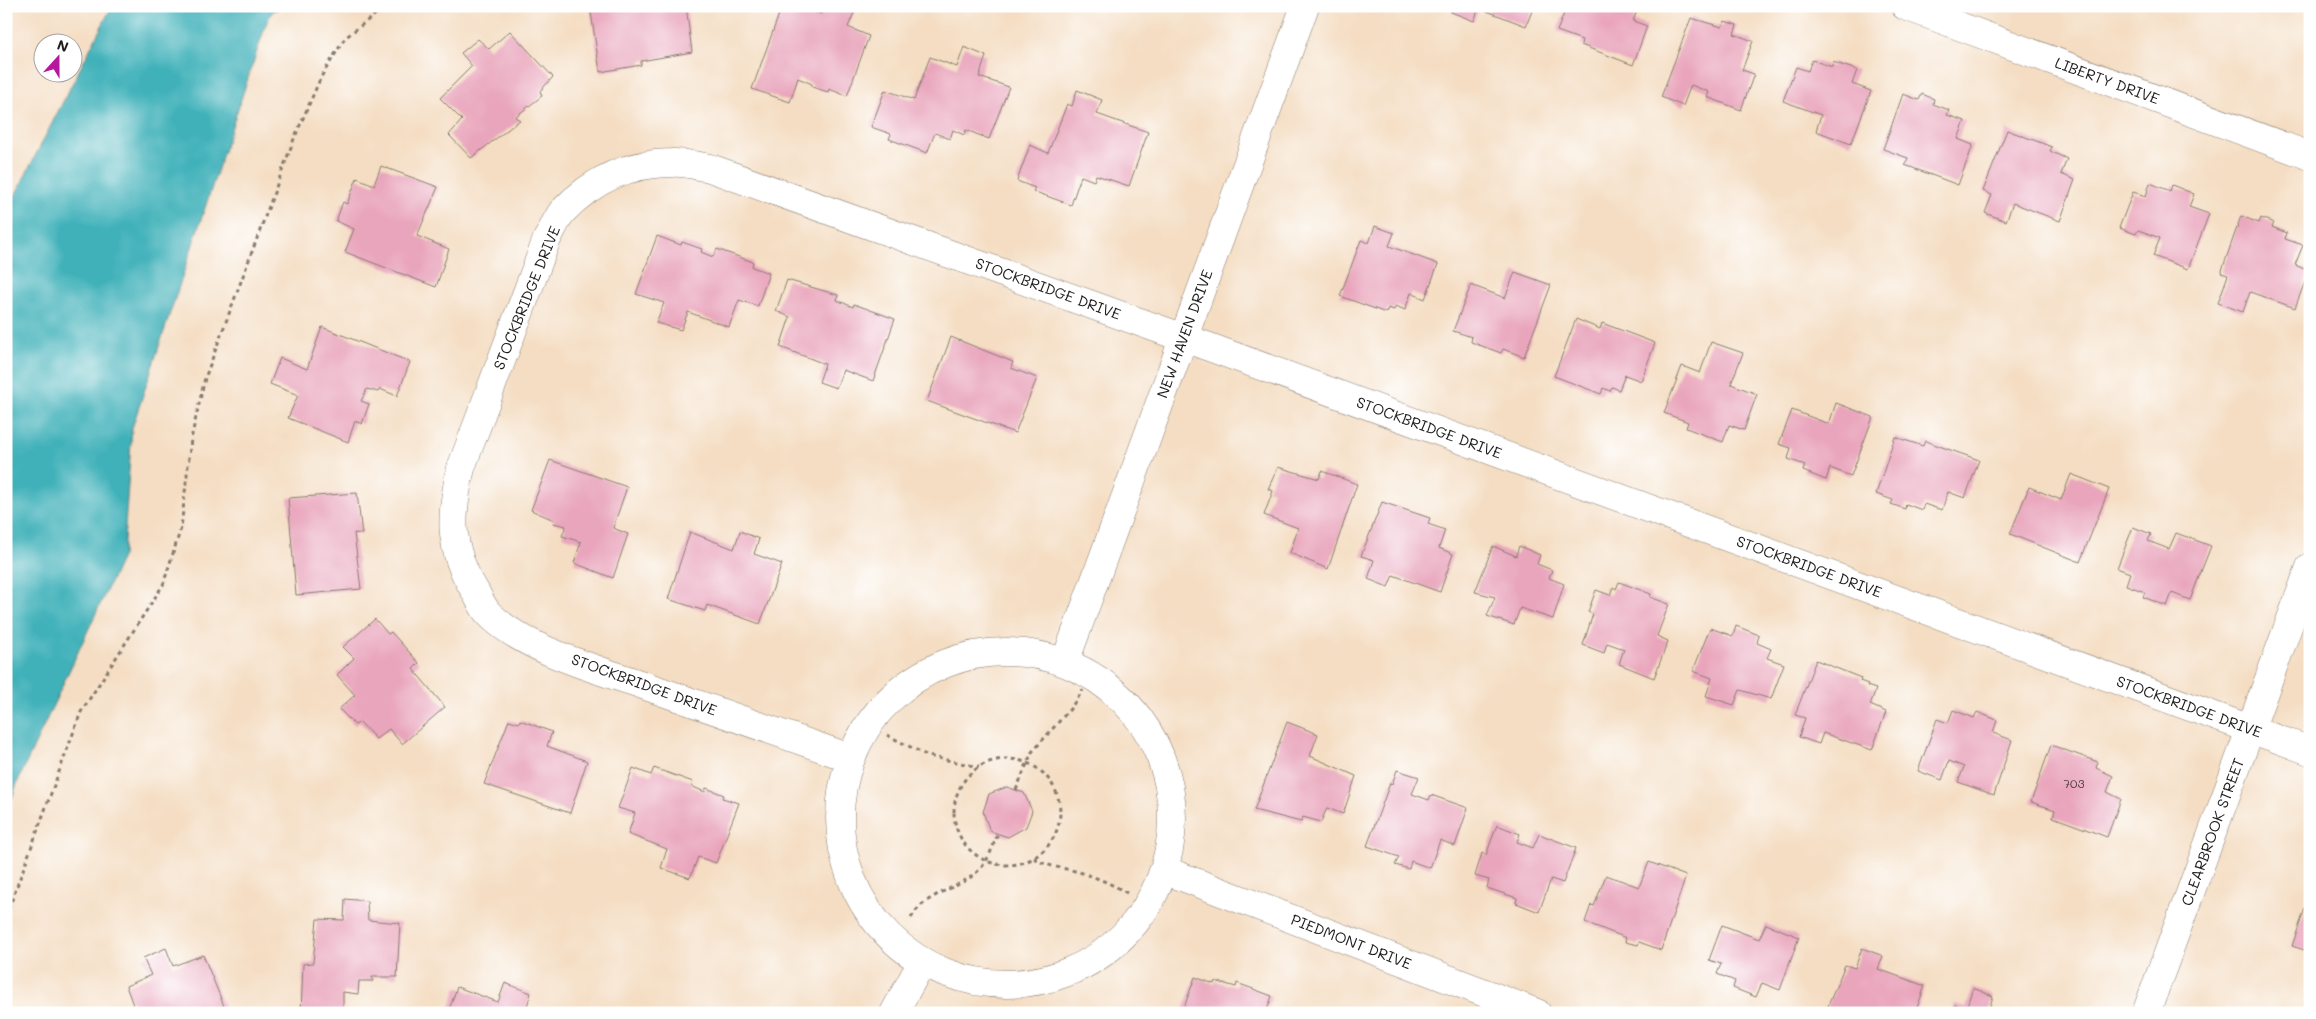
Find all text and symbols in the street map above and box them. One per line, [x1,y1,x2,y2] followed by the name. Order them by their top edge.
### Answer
[32,32,82,82] north arrow
[54,35,71,56] text: N
[2052,52,2163,108] street label: LIBERTY DRIVE
[488,222,564,373] street label: STOCKBRIDGE DRIVE
[973,252,1124,324] street label: STOCKBRIDGE DRIVE
[1152,266,1217,401] street label: NEW HAVEN DRIVE
[1354,391,1505,463] street label: STOCKBRIDGE DRIVE
[1734,530,1885,602] street label: STOCKBRIDGE DRIVE
[569,648,720,720] street label: STOCKBRIDGE DRIVE
[2114,670,2265,742] street label: STOCKBRIDGE DRIVE
[2176,755,2248,908] street label: CLEARBROOK STREET
[2063,775,2085,791] house number: 703
[1288,909,1415,973] street label: PIEDMONT DRIVE

